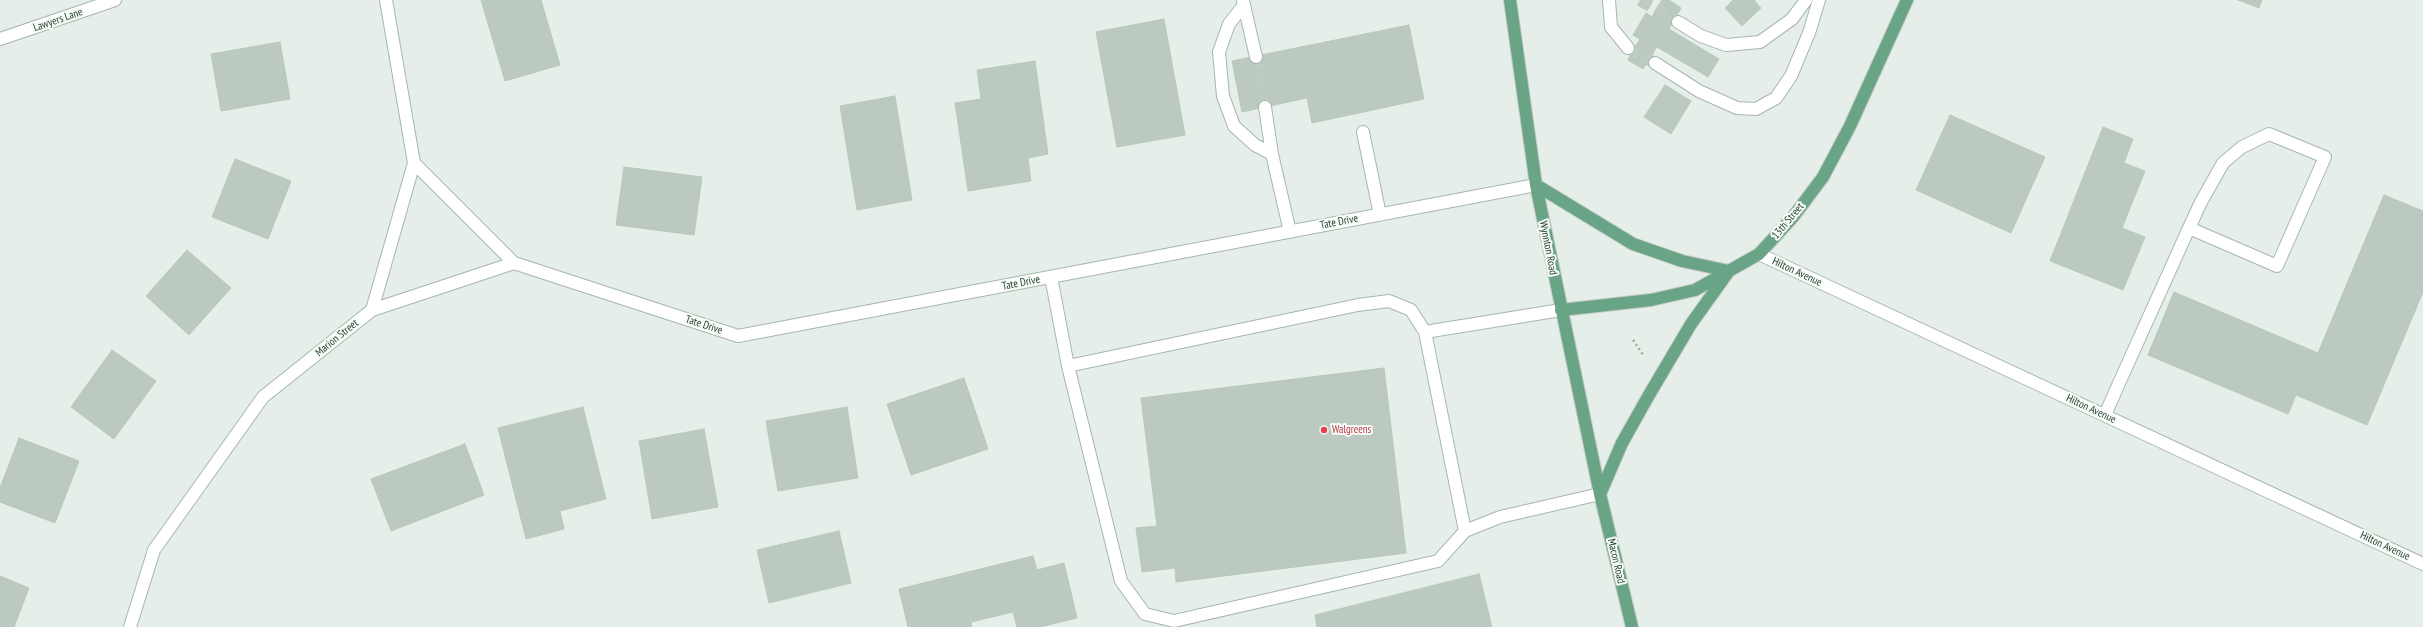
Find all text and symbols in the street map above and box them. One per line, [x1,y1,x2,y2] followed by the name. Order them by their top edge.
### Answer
[32,5,84,35] street label: Lawyers Lane
[1769,200,1807,242] street label: 13th Street
[1319,212,1359,232] street label: Tate Drive
[1536,220,1560,276] street label: Wynnton Road
[1770,255,1824,289] street label: Hilton Avenue
[1001,273,1041,293] street label: Tate Drive
[684,313,724,337] street label: Tate Drive
[313,317,361,359] street label: Marion Street
[2064,392,2118,426] street label: Hilton Avenue
[1332,423,1371,437] place label: Walgreens
[1319,425,1329,435] marker: Walgreens
[2358,529,2412,563] street label: Hilton Avenue
[1604,537,1628,585] street label: Macon Road

